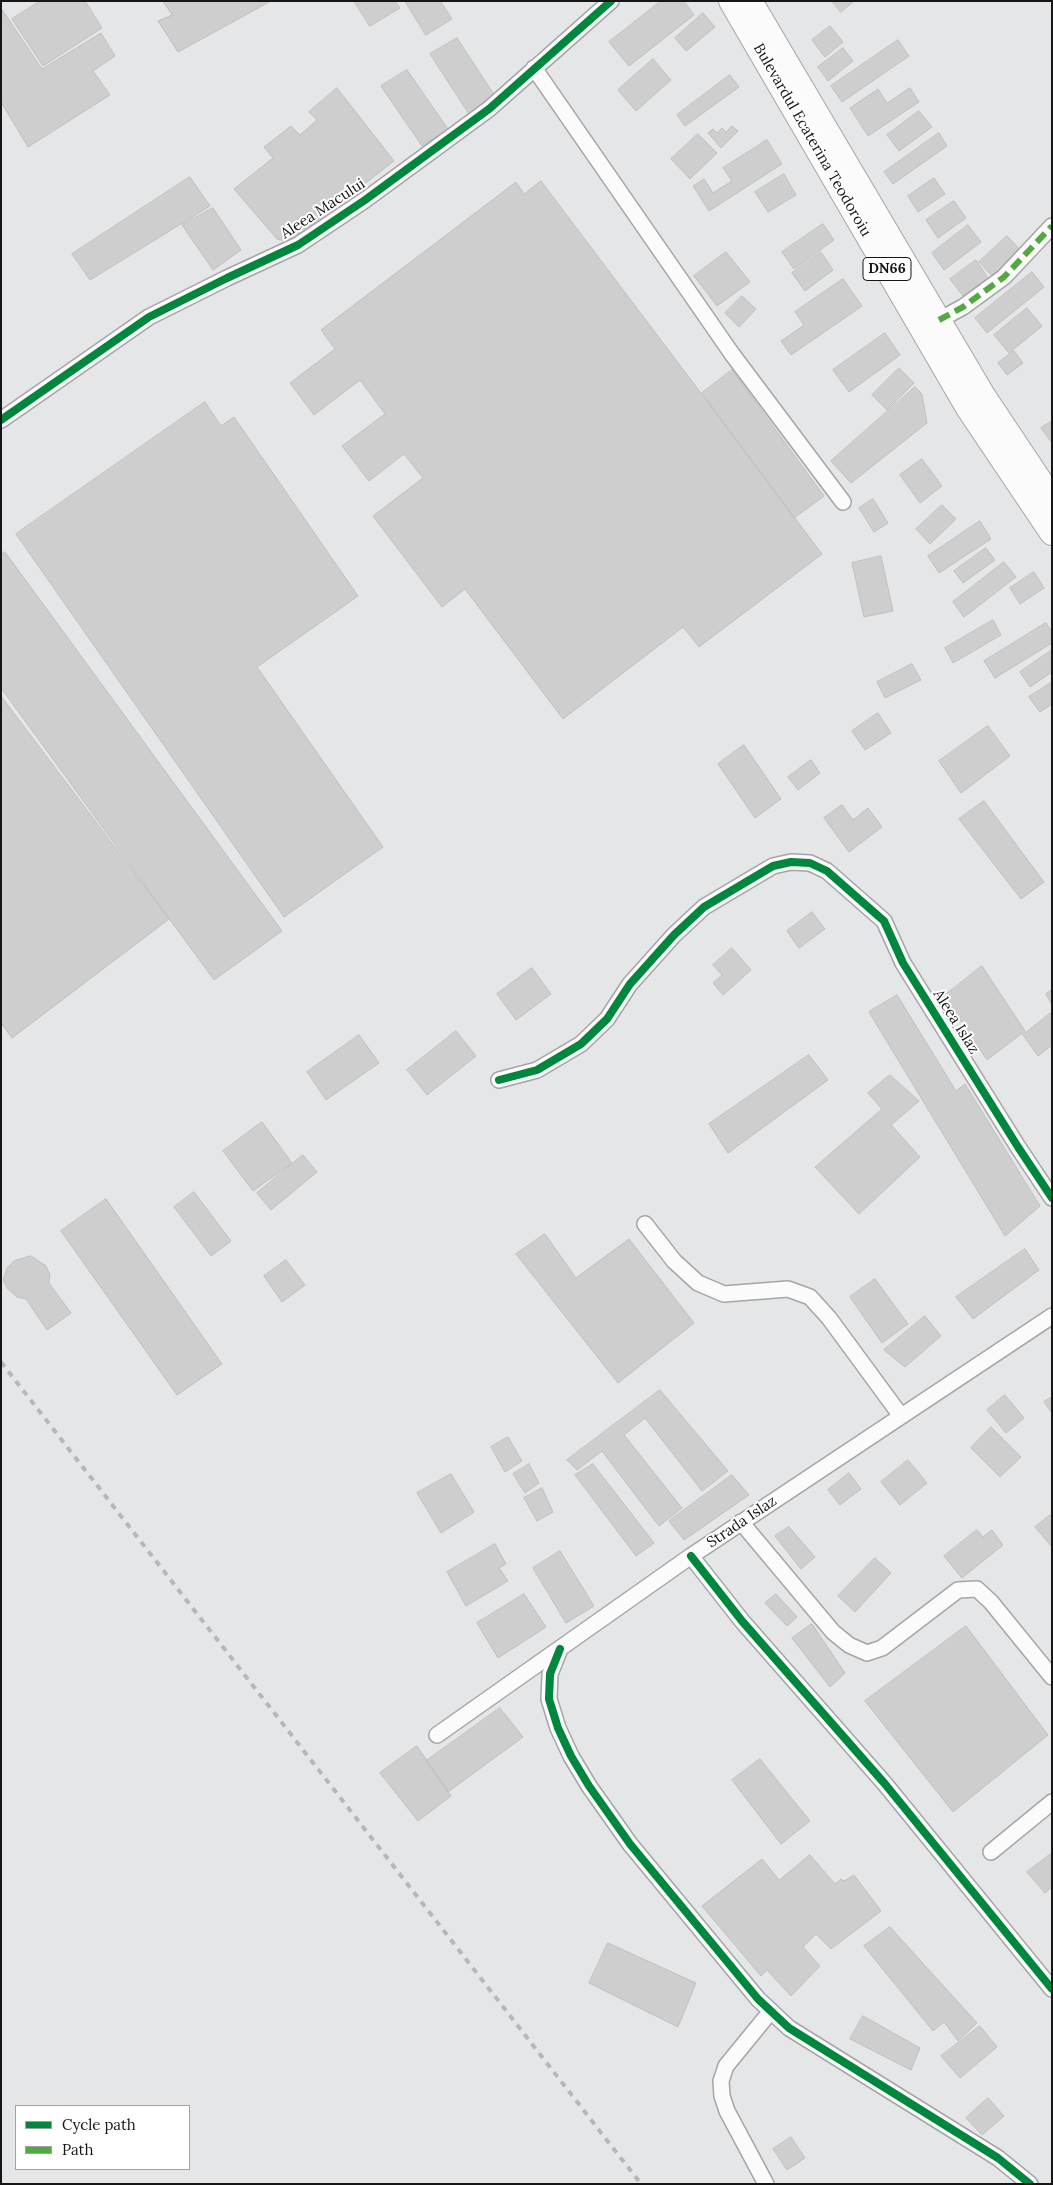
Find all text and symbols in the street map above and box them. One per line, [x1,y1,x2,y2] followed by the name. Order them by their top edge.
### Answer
[749,40,875,240] street label: Bulevardul Ecaterina Teodoroiu
[277,175,369,243] street label: Aleea Macului
[863,258,911,280] road number: DN66
[929,986,983,1058] street label: Aleea Islaz
[704,1492,780,1552] street label: Strada Islaz
[15,2105,190,2170] legend
[62,2115,136,2134] text: Cycle path
[62,2140,93,2159] text: Path

